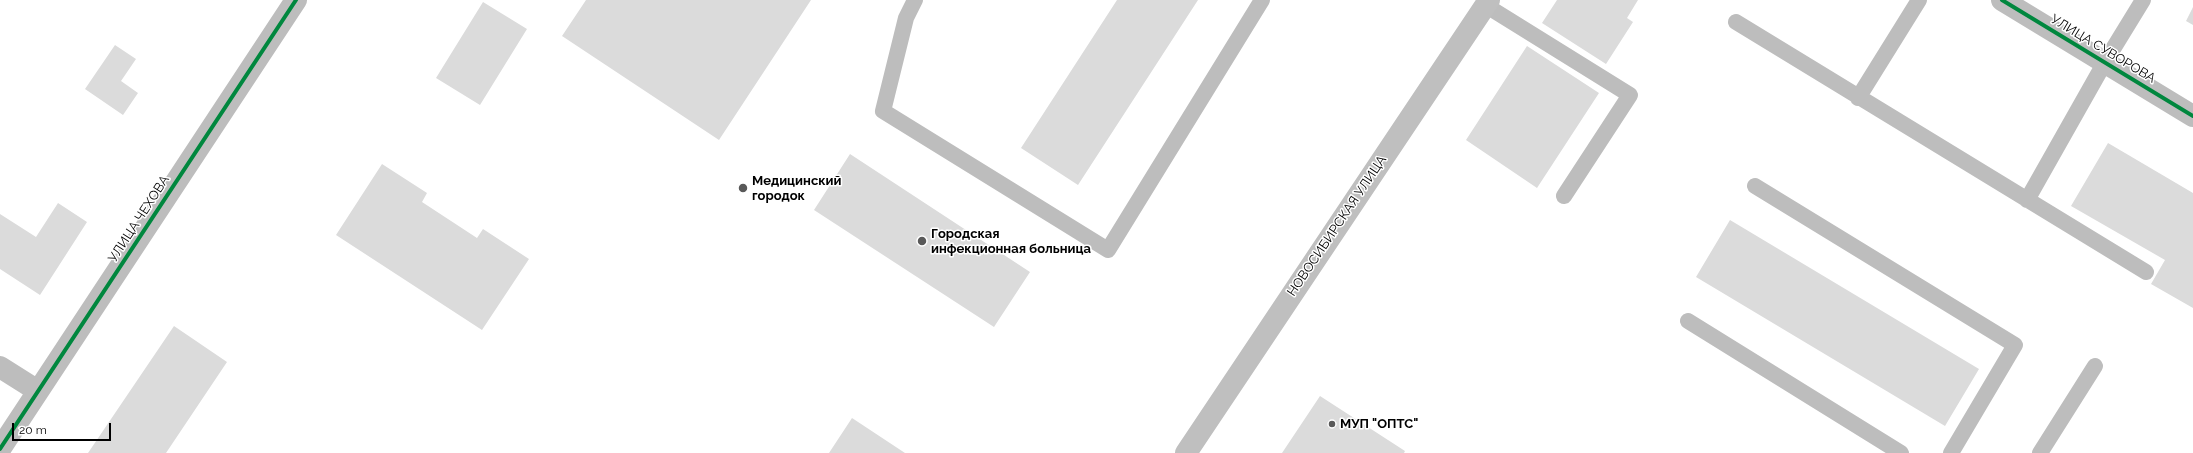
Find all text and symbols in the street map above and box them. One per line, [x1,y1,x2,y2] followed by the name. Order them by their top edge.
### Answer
[2048,12,2158,86] street label: УЛИЦА СУВОРОВА
[1284,153,1390,299] street label: НОВОСИБИРСКАЯ УЛИЦА
[105,173,173,265] street label: УЛИЦА ЧЕХОВА
[752,173,842,204] place label: Медицинский городок
[737,182,749,194] marker: Медицинский городок
[931,226,1091,257] place label: Городская инфекционная больница
[916,235,928,247] marker: Городская инфекционная больница
[14,415,113,441] scale bar
[1340,416,1418,432] place label: МУП "ОПТС"
[1327,419,1337,429] marker: МУП "ОПТС"
[19,423,47,437] text: 20 m

